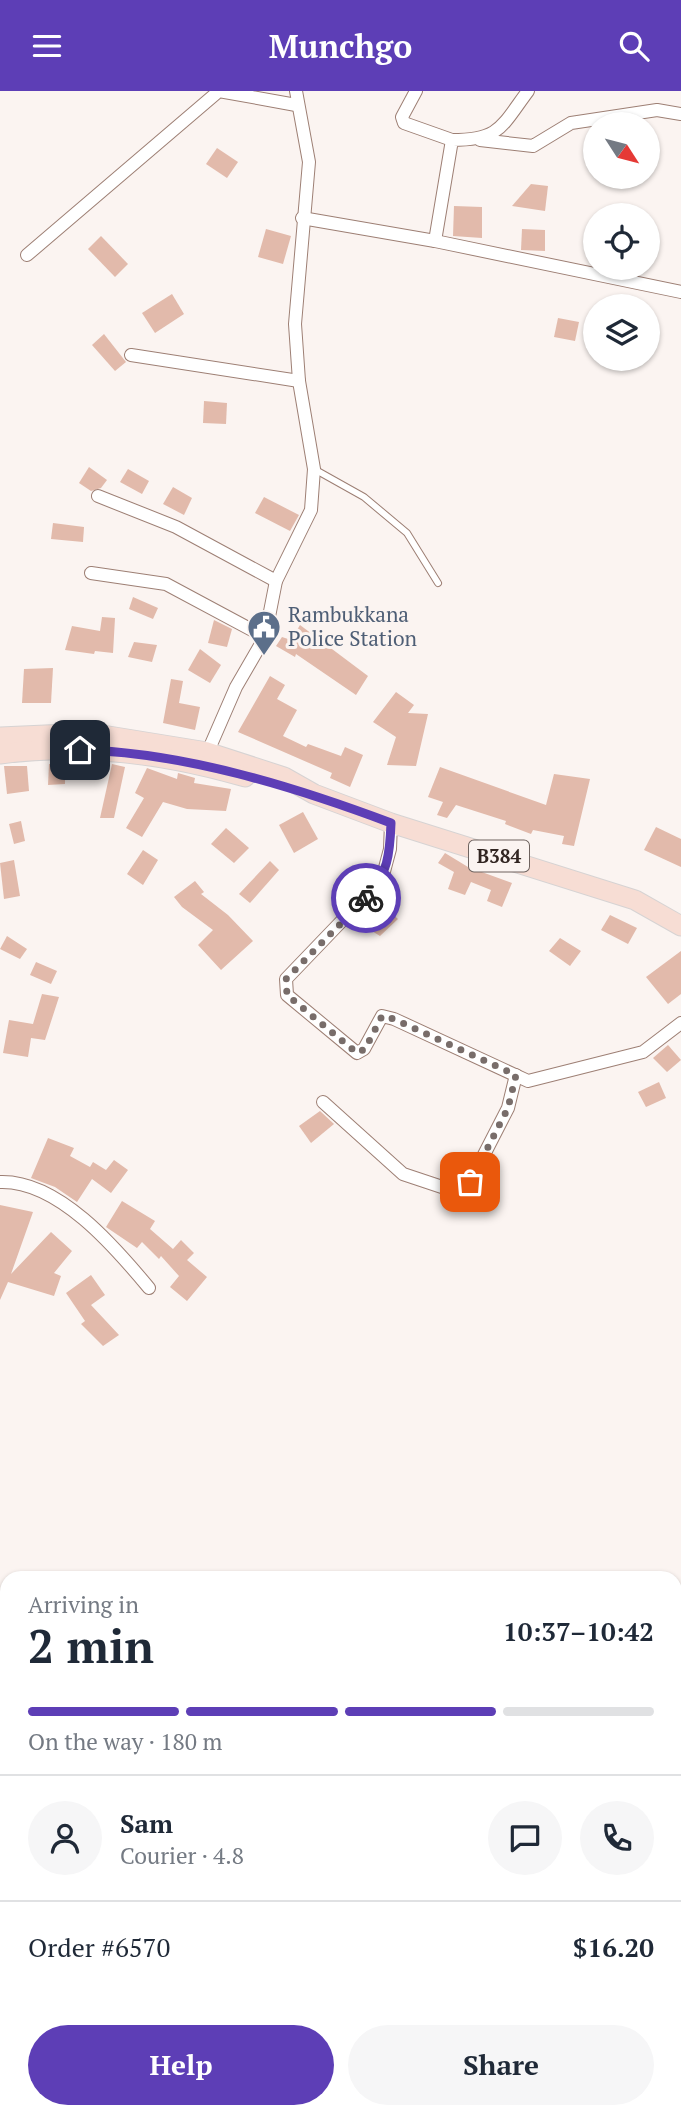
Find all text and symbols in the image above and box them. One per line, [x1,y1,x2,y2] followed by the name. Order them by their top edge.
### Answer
[269,25,412,67] text: Munchgo
[28,27,66,65] icon: menu
[615,27,653,65] icon: search
[583,112,660,189] north arrow
[583,112,660,371] map controls
[583,203,660,280] button: locate
[583,294,660,371] button: layers
[288,600,418,652] place label: Rambukkana Police Station
[245,608,283,657] public building icon: Rambukkana Police Station
[50,720,110,780] pin
[61,731,99,769] icon: home
[469,841,529,871] road number: B384
[331,863,401,933] courier
[347,879,385,917] icon: bike
[440,1152,500,1212] pin
[451,1163,489,1201] icon: bag
[28,1589,139,1620] text: Arriving in
[503,1614,654,1648] text: 10:37–10:42
[28,1615,154,1676] text: 2 min
[28,1726,222,1757] text: On the way · 180 m
[28,1801,102,1875] button: person
[488,1801,562,1875] button: chat
[580,1801,654,1875] button: phone
[120,1806,173,1840] text: Sam
[120,1840,244,1871] text: Courier · 4.8
[28,1930,170,1964] text: Order #6570
[573,1930,654,1964] text: $16.20
[28,2025,334,2105] button: Help
[348,2025,654,2105] button: Share

